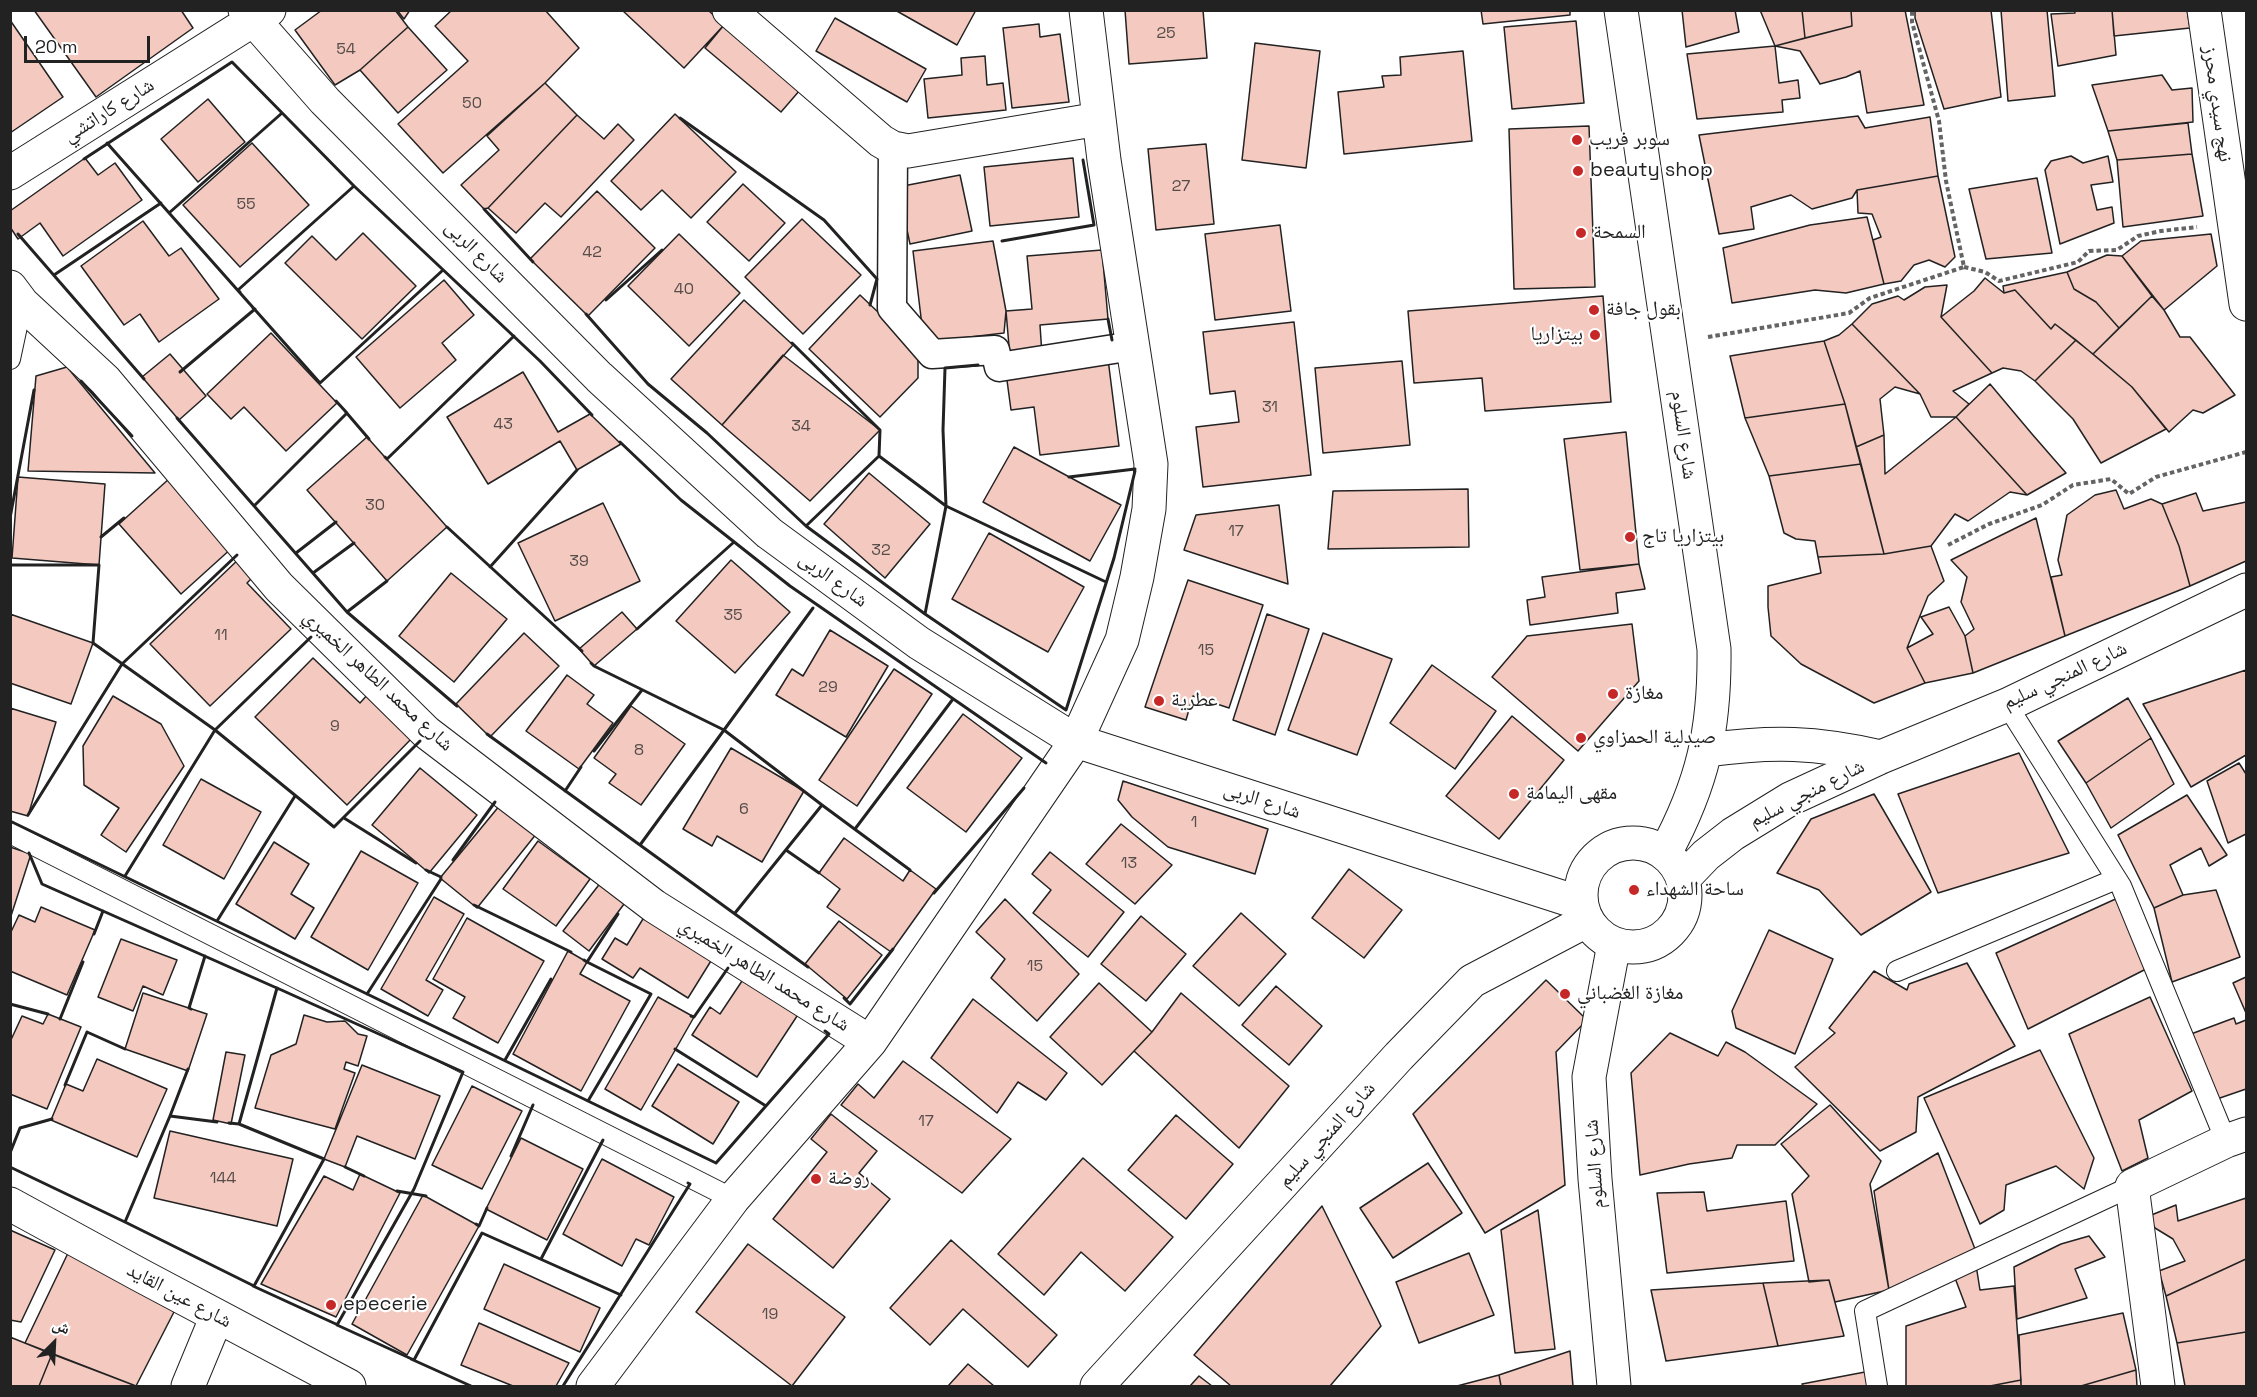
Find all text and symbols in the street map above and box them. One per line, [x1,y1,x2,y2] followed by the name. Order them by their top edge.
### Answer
[27,24,153,62] scale bar
[1156,24,1176,44] house number: 25
[35,35,78,58] text: 20 m
[336,40,356,60] house number: 54
[2197,44,2237,164] street label: نهج سيدي محرز
[59,74,159,148] street label: شارع كاراتشي
[462,94,482,114] house number: 50
[1589,128,1670,152] place label: سوبر فريب
[1570,133,1584,147] marker: سوبر فريب
[1590,159,1713,183] place label: beauty shop
[1571,164,1585,178] marker: beauty shop
[1172,177,1190,197] house number: 27
[236,195,256,215] house number: 55
[439,215,513,289] street label: شارع الربى
[1593,221,1646,245] place label: السمحة
[1574,226,1588,240] marker: السمحة
[582,243,602,263] house number: 42
[674,280,694,300] house number: 40
[1606,298,1681,322] place label: بقول جافة
[1587,303,1601,317] marker: بقول جافة
[1531,323,1583,347] place label: بيتزاريا
[1588,328,1602,342] marker: بيتزاريا
[1665,389,1701,481] street label: شارع السلوم
[1262,398,1278,418] house number: 31
[493,415,513,435] house number: 43
[791,417,811,437] house number: 34
[365,496,385,516] house number: 30
[1228,522,1244,542] house number: 17
[1642,525,1724,549] place label: بيتزاريا تاج
[1623,530,1637,544] marker: بيتزاريا تاج
[871,541,891,561] house number: 32
[794,547,872,613] street label: شارع الربى
[569,552,589,572] house number: 39
[298,605,458,757] street label: شارع محمد الطاهر الخميري
[723,606,743,626] house number: 35
[214,626,228,646] house number: 11
[1999,637,2131,715] street label: شارع المنجي سليم
[1198,641,1214,661] house number: 15
[818,678,838,698] house number: 29
[1625,682,1663,706] place label: مغازة
[1606,687,1620,701] marker: مغازة
[1171,689,1218,713] place label: عطرية
[1152,694,1166,708] marker: عطرية
[330,717,340,737] house number: 9
[1593,726,1716,750] place label: صيدلية الحمزاوي
[1574,731,1588,745] marker: صيدلية الحمزاوي
[634,741,644,761] house number: 8
[1745,755,1869,833] street label: شارع منجي سليم
[1220,777,1304,825] street label: شارع الربى
[1526,782,1617,806] place label: مقهى اليمامة
[1507,787,1521,801] marker: مقهى اليمامة
[739,800,749,820] house number: 6
[1191,813,1197,833] house number: 1
[1121,854,1137,874] house number: 13
[1646,878,1744,902] place label: ساحة الشهداء
[1627,883,1641,897] marker: ساحة الشهداء
[674,913,854,1037] street label: شارع محمد الطاهر الخميري
[1027,957,1043,977] house number: 15
[1577,982,1683,1006] place label: مغازة الغضباني
[1558,987,1572,1001] marker: مغازة الغضباني
[1273,1077,1381,1193] street label: شارع المنجي سليم
[918,1112,934,1132] house number: 17
[1580,1119,1610,1209] street label: شارع السلوم
[828,1167,870,1191] place label: روضة
[210,1169,236,1189] house number: 144
[809,1172,823,1186] marker: روضة
[122,1258,236,1334] street label: شارع عين القايد
[343,1293,428,1317] place label: epecerie
[324,1298,338,1312] marker: epecerie
[762,1305,778,1325] house number: 19
[24,1313,84,1373] north arrow
[49,1313,74,1339] text: ش

